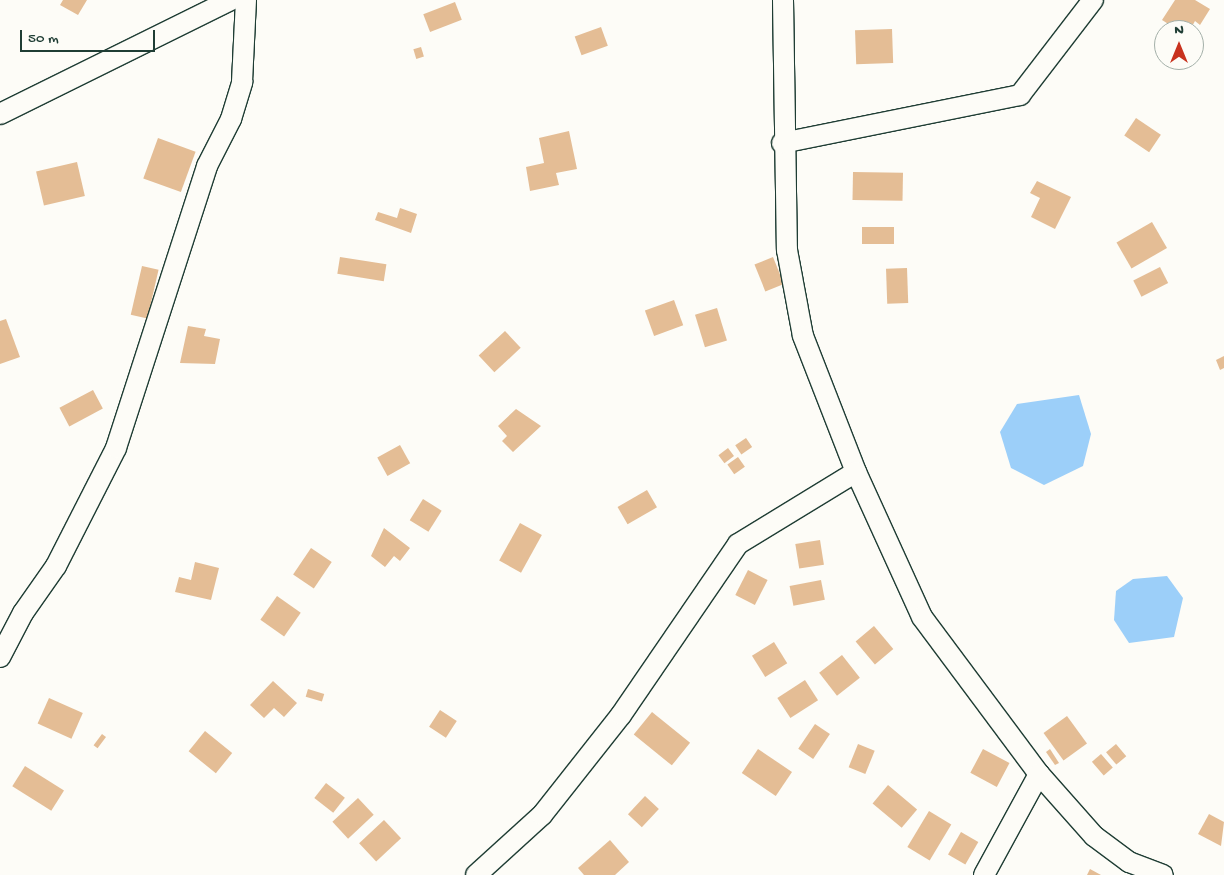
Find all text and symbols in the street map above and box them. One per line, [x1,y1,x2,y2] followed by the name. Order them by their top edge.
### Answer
[22,20,158,52] scale bar
[1154,20,1204,70] north arrow
[1174,22,1184,39] text: N
[28,30,59,48] text: 50 m

